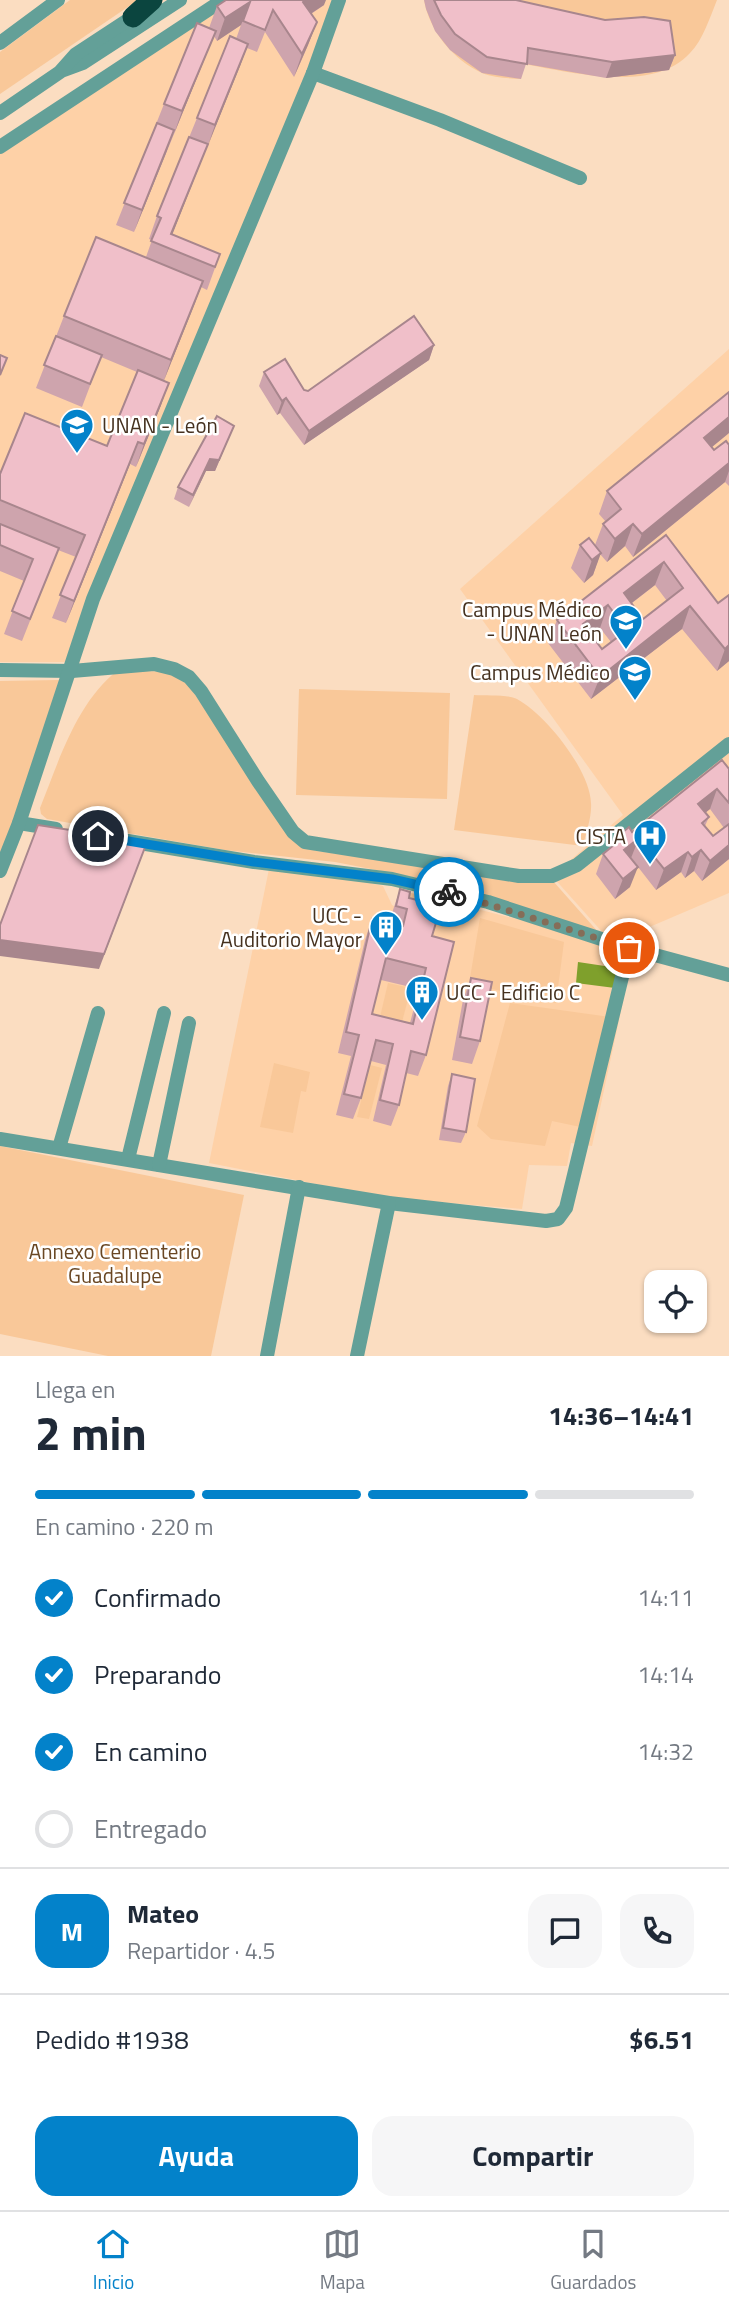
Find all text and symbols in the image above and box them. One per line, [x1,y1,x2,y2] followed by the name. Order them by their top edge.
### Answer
[58,406,96,455] school or university icon: UNAN - León
[102,409,218,441] place label: UNAN - León
[462,593,602,649] place label: Campus Médico - UNAN León
[607,602,645,651] school or university icon: Campus Médico - UNAN León
[616,653,654,702] school or university icon: Campus Médico
[470,656,610,688] place label: Campus Médico
[68,806,128,866] pin
[79,817,117,855] icon: home
[631,817,669,866] hospital icon: CISTA
[575,820,626,852] place label: CISTA
[414,857,484,927] courier
[430,873,468,911] icon: bike
[220,899,362,955] place label: UCC - Auditorio Mayor
[367,908,405,957] building icon: UCC - Auditorio Mayor
[599,918,659,978] pin
[610,929,648,967] icon: bag
[403,973,441,1022] building icon: UCC - Edificio C
[446,976,580,1008] place label: UCC - Edificio C
[29,1235,201,1291] park label: Annexo Cementerio Guadalupe
[644,1270,707,1333] map controls
[644,1270,707,1333] button: locate
[35,1372,115,1407] text: Llega en
[548,1396,694,1435] text: 14:36–14:41
[35,1398,147,1468] text: 2 min
[35,1509,213,1544] text: En camino · 220 m
[94,1578,221,1617] text: Confirmado
[35,1579,73,1617] icon: check
[637,1580,694,1615] text: 14:11
[94,1655,221,1694] text: Preparando
[35,1656,73,1694] icon: check
[637,1657,694,1692] text: 14:14
[94,1732,208,1771] text: En camino
[35,1733,73,1771] icon: check
[637,1734,694,1769] text: 14:32
[94,1809,207,1848] text: Entregado
[127,1894,199,1933] text: Mateo
[528,1894,602,1968] button: chat
[620,1894,694,1968] button: phone
[61,1912,83,1951] text: M
[127,1933,275,1968] text: Repartidor · 4.5
[35,2020,189,2059] text: Pedido #1938
[629,2020,694,2059] text: $6.51
[35,2116,358,2196] button: Ayuda
[372,2116,694,2196] button: Compartir
[93,2225,134,2296] tab: Inicio
[320,2225,365,2296] tab: Mapa
[550,2225,636,2296] tab: Guardados

